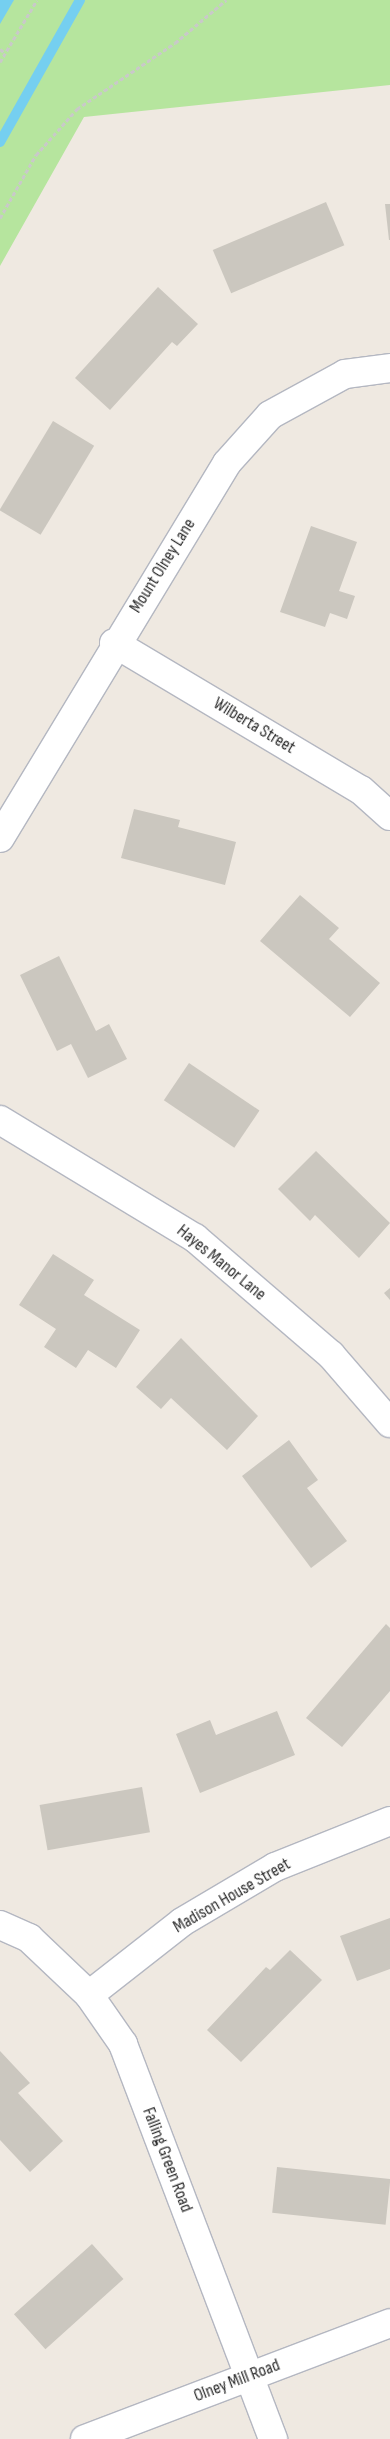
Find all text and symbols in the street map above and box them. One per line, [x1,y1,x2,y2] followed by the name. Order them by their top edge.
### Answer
[125,515,201,617] street label: Mount Olney Lane
[209,693,299,759] street label: Wilberta Street
[172,1220,270,1306] street label: Hayes Manor Lane
[170,1854,294,1938] street label: Madison House Street
[137,2105,197,2215] street label: Falling Green Road
[191,2355,283,2407] street label: Olney Mill Road

